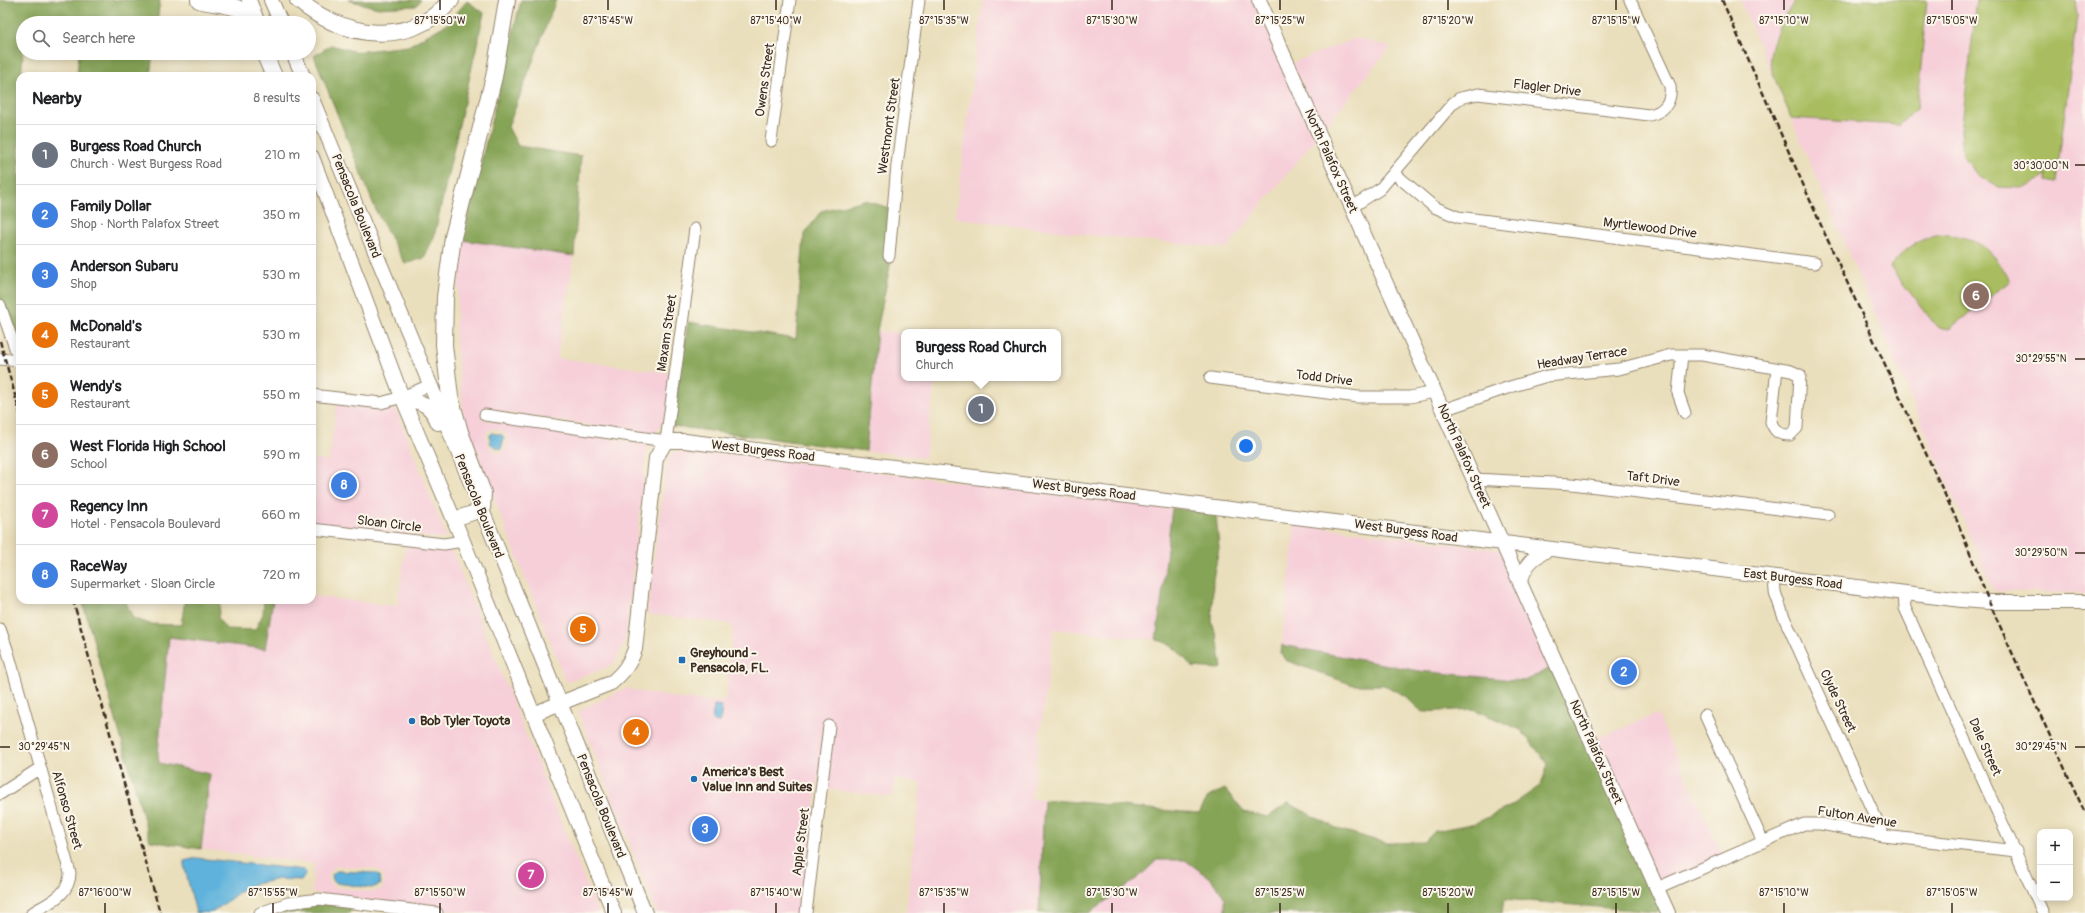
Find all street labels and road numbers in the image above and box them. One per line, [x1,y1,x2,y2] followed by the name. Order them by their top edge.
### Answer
[752,41,778,118] street label: Owens Street
[874,76,904,175] street label: Westmont Street
[1512,76,1582,100] street label: Flagler Drive
[1301,106,1361,216] street label: North Palafox Street
[328,152,384,260] street label: Pensacola Boulevard
[1602,214,1698,242] street label: Myrtlewood Drive
[654,293,680,373] street label: Maxam Street
[1536,343,1629,373] street label: Headway Terrace
[1295,367,1354,389] street label: Todd Drive
[1434,401,1494,511] street label: North Palafox Street
[710,437,816,465] street label: West Burgess Road
[451,452,507,560] street label: Pensacola Boulevard
[1625,468,1681,490] street label: Taft Drive
[1031,476,1137,504] street label: West Burgess Road
[356,512,423,536] street label: Sloan Circle
[1353,516,1459,546] street label: West Burgess Road
[1743,565,1843,593] street label: East Burgess Road
[1816,667,1860,736] street label: Clyde Street
[1566,697,1626,807] street label: North Palafox Street
[1965,716,2005,779] street label: Dale Street
[573,752,629,860] street label: Pensacola Boulevard
[48,769,86,852] street label: Alfonso Street
[1816,803,1898,831] street label: Fulton Avenue
[789,806,813,877] street label: Apple Street

